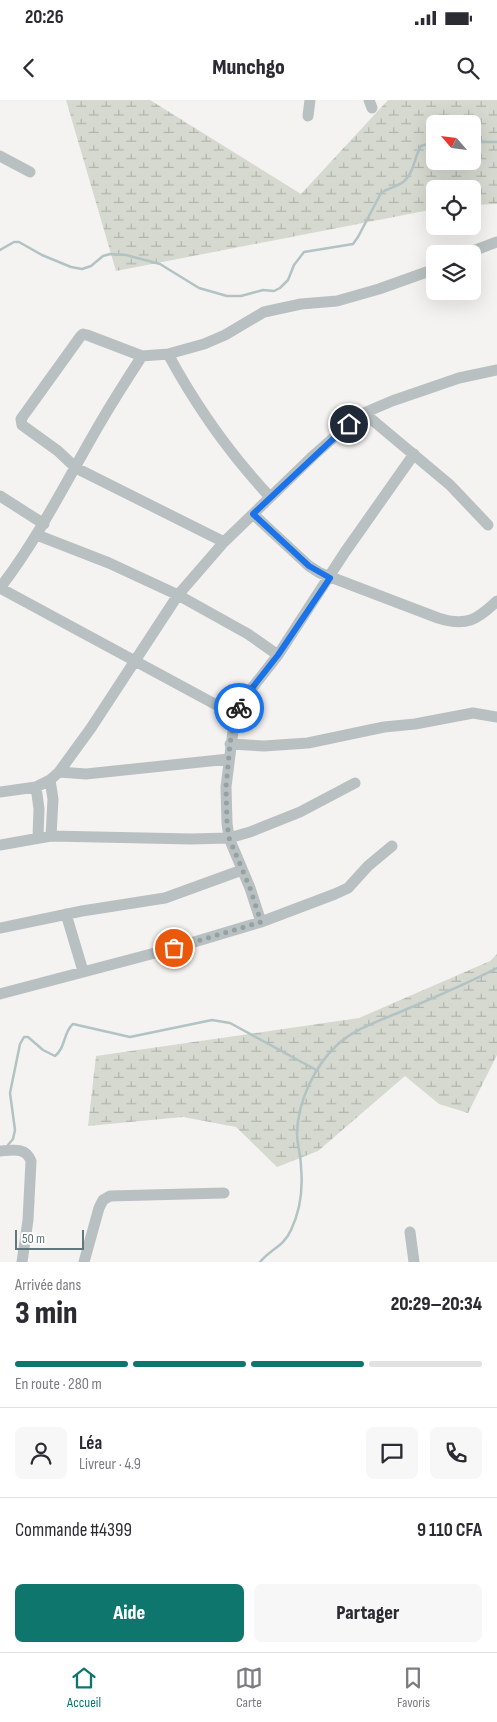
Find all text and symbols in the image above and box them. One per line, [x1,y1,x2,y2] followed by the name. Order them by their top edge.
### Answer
[25,6,64,29] text: 20:26
[15,54,43,82] icon: back
[212,54,285,81] text: Munchgo
[454,54,482,82] icon: search
[426,115,481,170] north arrow
[426,115,481,300] map controls
[426,180,481,235] button: locate
[426,245,481,300] button: layers
[328,403,370,445] pin
[335,410,363,438] icon: home
[214,683,264,733] courier
[225,694,253,722] icon: bike
[153,927,195,969] pin
[160,934,188,962] icon: bag
[15,1227,84,1250] scale bar
[22,1230,45,1247] text: 50 m
[15,1276,81,1295] text: Arrivée dans
[391,1293,482,1316] text: 20:29–20:34
[15,1294,77,1333] text: 3 min
[15,1375,102,1394] text: En route · 280 m
[15,1427,67,1479] button: person
[366,1427,418,1479] button: chat
[430,1427,482,1479] button: phone
[79,1432,102,1455] text: Léa
[79,1455,141,1474] text: Livreur · 4.9
[15,1519,132,1542] text: Commande #4399
[417,1519,482,1542] text: 9 110 CFA
[15,1584,244,1642] button: Aide
[254,1584,482,1642] button: Partager
[67,1664,101,1711] tab: Accueil
[235,1664,263,1711] tab: Carte
[397,1664,430,1711] tab: Favoris

